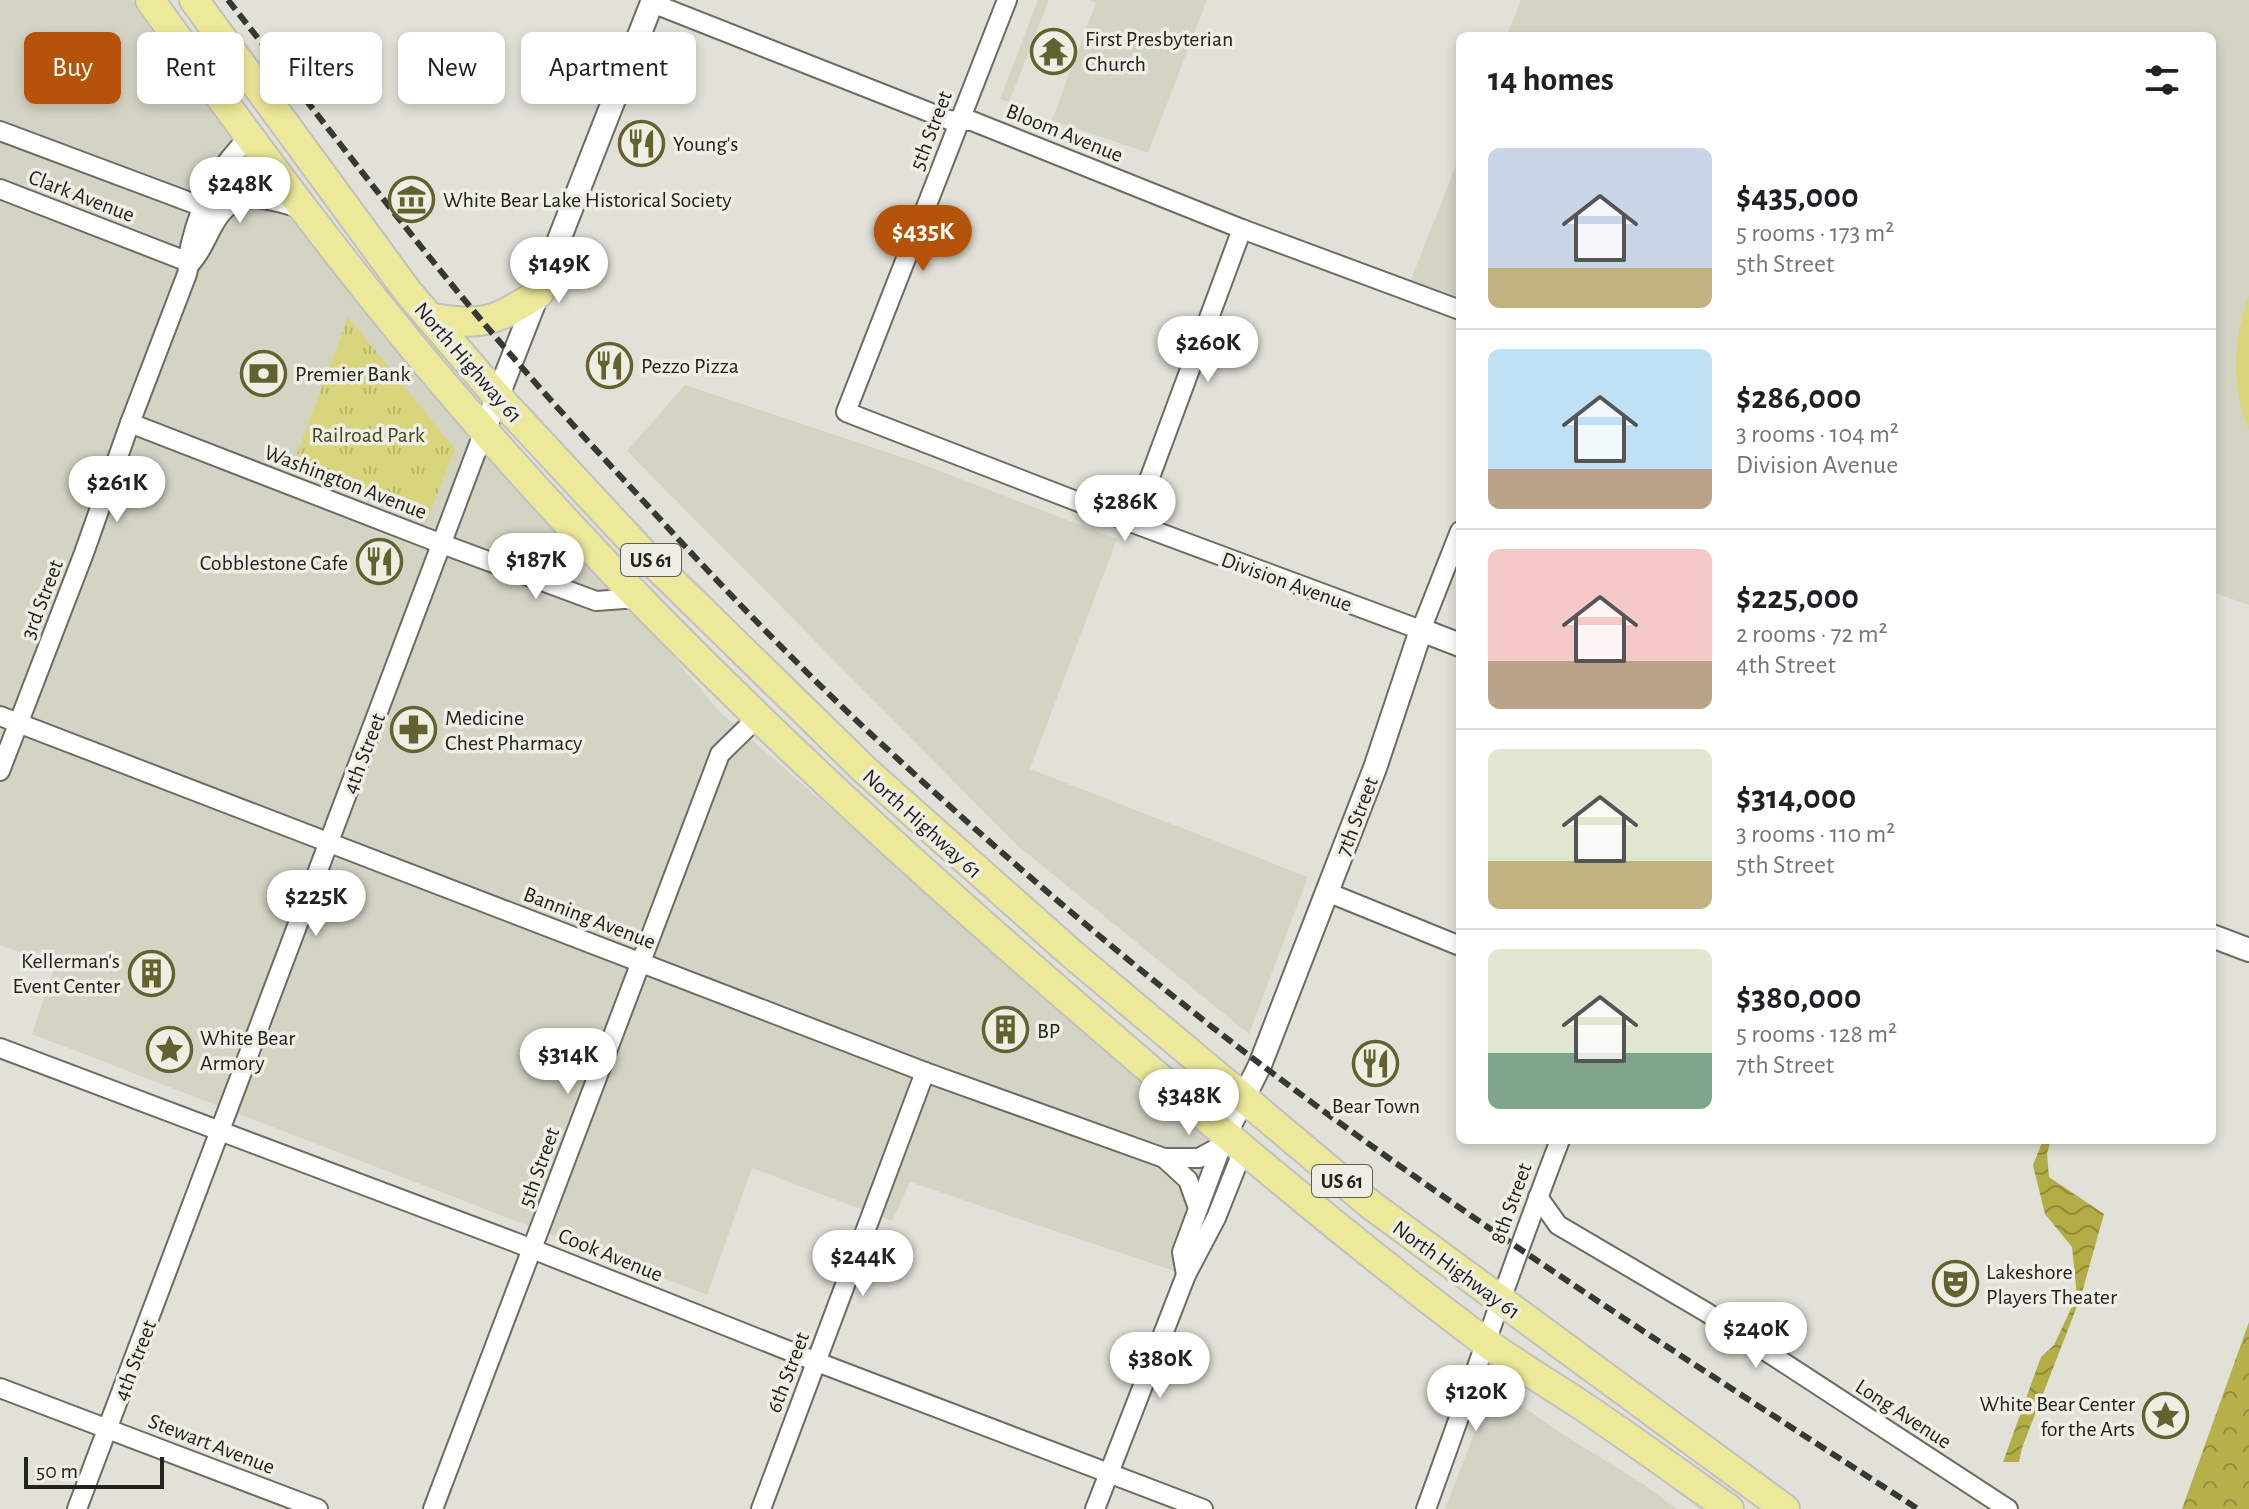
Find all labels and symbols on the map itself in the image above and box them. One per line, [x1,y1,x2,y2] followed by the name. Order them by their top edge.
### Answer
[1030,27,1078,75] temple icon: First Presbyterian Church
[1085,28,1233,75] place label: First Presbyterian Church
[906,88,956,173] street label: 5th Street
[1003,100,1126,166] street label: Bloom Avenue
[618,119,666,167] restaurant icon: Young's
[673,133,739,155] place label: Young's
[184,157,296,225] pin: $248K
[26,166,138,226] street label: Clark Avenue
[388,175,436,223] museum icon: White Bear Lake Historical Society
[443,189,732,211] place label: White Bear Lake Historical Society
[867,205,979,273] pin: $435K
[503,237,615,305] pin: $149K
[410,298,526,427] street label: North Highway 61
[1152,316,1264,384] pin: $260K
[586,341,634,389] restaurant icon: Pezzo Pizza
[240,349,288,397] bank icon: Premier Bank
[641,355,739,377] place label: Pezzo Pizza
[295,363,410,385] place label: Premier Bank
[311,424,425,446] park label: Railroad Park
[261,441,430,523] street label: Washington Avenue
[61,456,173,524] pin: $261K
[1069,475,1181,543] pin: $286K
[480,533,592,601] pin: $187K
[355,538,403,586] restaurant icon: Cobblestone Cafe
[621,544,681,576] road number: US 61
[1218,548,1355,616] street label: Division Avenue
[200,552,348,574] place label: Cobblestone Cafe
[17,557,67,642] street label: 3rd Street
[390,706,438,754] pharmacy icon: Medicine Chest Pharmacy
[445,707,583,754] place label: Medicine Chest Pharmacy
[339,710,389,797] street label: 4th Street
[859,765,986,883] street label: North Highway 61
[1332,774,1382,859] street label: 7th Street
[260,870,372,938] pin: $225K
[521,883,659,953] street label: Banning Avenue
[127,949,175,997] building icon: Kellerman's Event Center
[12,950,120,997] place label: Kellerman's Event Center
[982,1006,1030,1054] building icon: BP
[1037,1020,1060,1042] place label: BP
[145,1026,193,1074] place icon: White Bear Armory
[200,1027,295,1074] place label: White Bear Armory
[512,1028,624,1096] pin: $314K
[1352,1040,1400,1088] restaurant icon: Bear Town
[1133,1069,1245,1137] pin: $348K
[1332,1095,1420,1117] place label: Bear Town
[514,1125,563,1210] street label: 5th Street
[1486,1160,1536,1247] street label: 8th Street
[1312,1165,1372,1197] road number: US 61
[1389,1216,1524,1323] street label: North Highway 61
[555,1224,666,1286] street label: Cook Avenue
[807,1230,919,1298] pin: $244K
[1931,1260,1979,1308] theatre icon: Lakeshore Players Theater
[1986,1261,2117,1308] place label: Lakeshore Players Theater
[1700,1302,1812,1370] pin: $240K
[110,1317,160,1404] street label: 4th Street
[763,1329,813,1416] street label: 6th Street
[1104,1332,1216,1400] pin: $380K
[1420,1365,1532,1433] pin: $120K
[1852,1375,1955,1453] street label: Long Avenue
[2142,1392,2190,1440] place icon: White Bear Center for the Arts
[1979,1393,2135,1440] place label: White Bear Center for the Arts
[145,1410,278,1478] street label: Stewart Avenue
[24,1453,164,1489] scale bar

